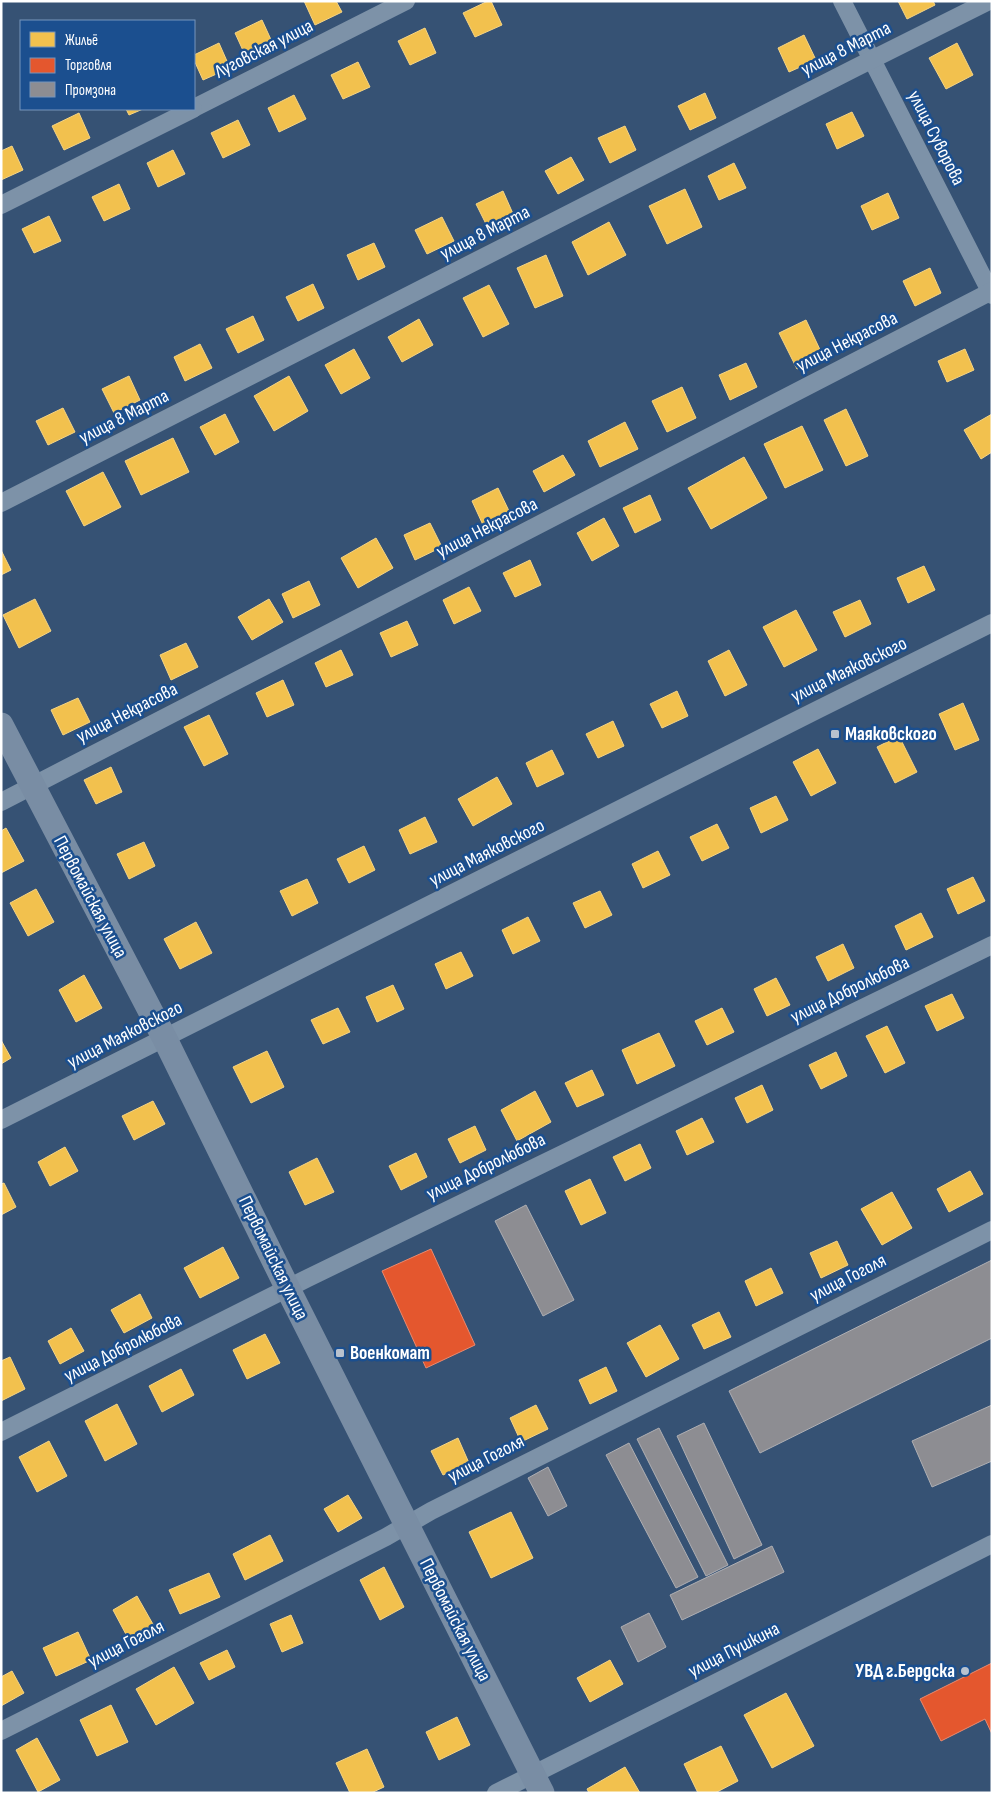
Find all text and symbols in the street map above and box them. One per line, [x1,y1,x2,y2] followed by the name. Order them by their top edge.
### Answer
[210,14,317,84] street label: Луговская улица
[797,17,895,81] street label: улица 8 Марта
[20,20,195,110] legend
[65,31,98,50] text: Жильё
[65,56,112,75] text: Торговля
[65,81,116,100] text: Промзона
[902,87,970,189] street label: улица Суворова
[436,201,534,265] street label: улица 8 Марта
[793,307,901,377] street label: улица Некрасова
[75,385,173,449] street label: улица 8 Марта
[433,493,541,563] street label: улица Некрасова
[787,632,911,708] street label: улица Маяковского
[73,678,181,748] street label: улица Некрасова
[845,723,937,746] place label: Маяковского
[829,728,841,740] marker: Маяковского
[426,814,548,892] street label: улица Маяковского
[48,832,132,962] street label: Первомайская улица
[787,951,913,1029] street label: улица Добролюбова
[64,996,186,1074] street label: улица Маяковского
[423,1128,549,1206] street label: улица Добролюбова
[233,1192,313,1324] street label: Первомайская улица
[806,1249,890,1307] street label: улица Гоголя
[60,1308,186,1388] street label: улица Добролюбова
[350,1342,430,1365] place label: Военкомат
[334,1347,346,1359] marker: Военкомат
[444,1430,528,1488] street label: улица Гоголя
[414,1555,496,1685] street label: Первомайская улица
[84,1615,168,1673] street label: улица Гоголя
[684,1617,784,1683] street label: улица Пушкина
[855,1660,955,1683] place label: УВД г.Бердска
[959,1665,971,1677] marker: УВД г.Бердска

